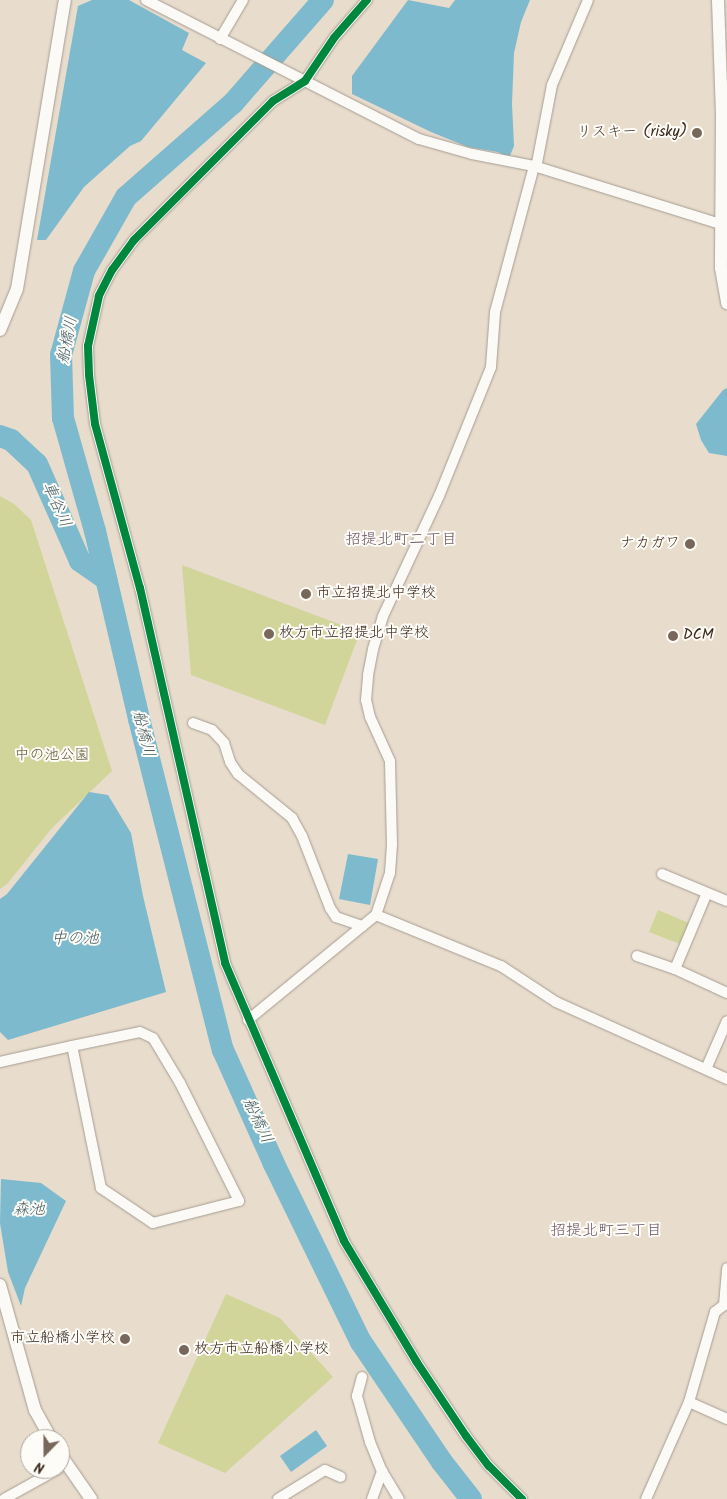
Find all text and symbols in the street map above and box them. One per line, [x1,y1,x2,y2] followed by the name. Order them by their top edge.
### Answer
[577,124,687,142] place label: リスキー (risky)
[691,127,703,139] marker: リスキー (risky)
[54,315,82,365] water label: 船橋川
[37,479,75,531] water label: 車谷川
[345,530,457,550] district label: 招提北町二丁目
[620,535,680,553] place label: ナカガワ
[684,538,696,550] marker: ナカガワ
[316,585,436,603] place label: 市立招提北中学校
[300,588,312,600] marker: 市立招提北中学校
[279,625,429,643] place label: 枚方市立招提北中学校
[683,627,713,645] place label: DCM
[263,628,275,640] marker: 枚方市立招提北中学校
[667,630,679,642] marker: DCM
[128,708,158,760] water label: 船橋川
[15,747,89,765] park label: 中の池公園
[51,929,99,949] water label: 中の池
[238,1095,276,1147] water label: 船橋川
[13,1200,45,1220] water label: 森池
[550,1221,662,1241] district label: 招提北町三丁目
[10,1330,115,1348] place label: 市立船橋小学校
[119,1333,131,1345] marker: 市立船橋小学校
[194,1341,329,1359] place label: 枚方市立船橋小学校
[178,1344,190,1356] marker: 枚方市立船橋小学校
[20,1429,70,1479] north arrow
[32,1455,48,1479] text: N

